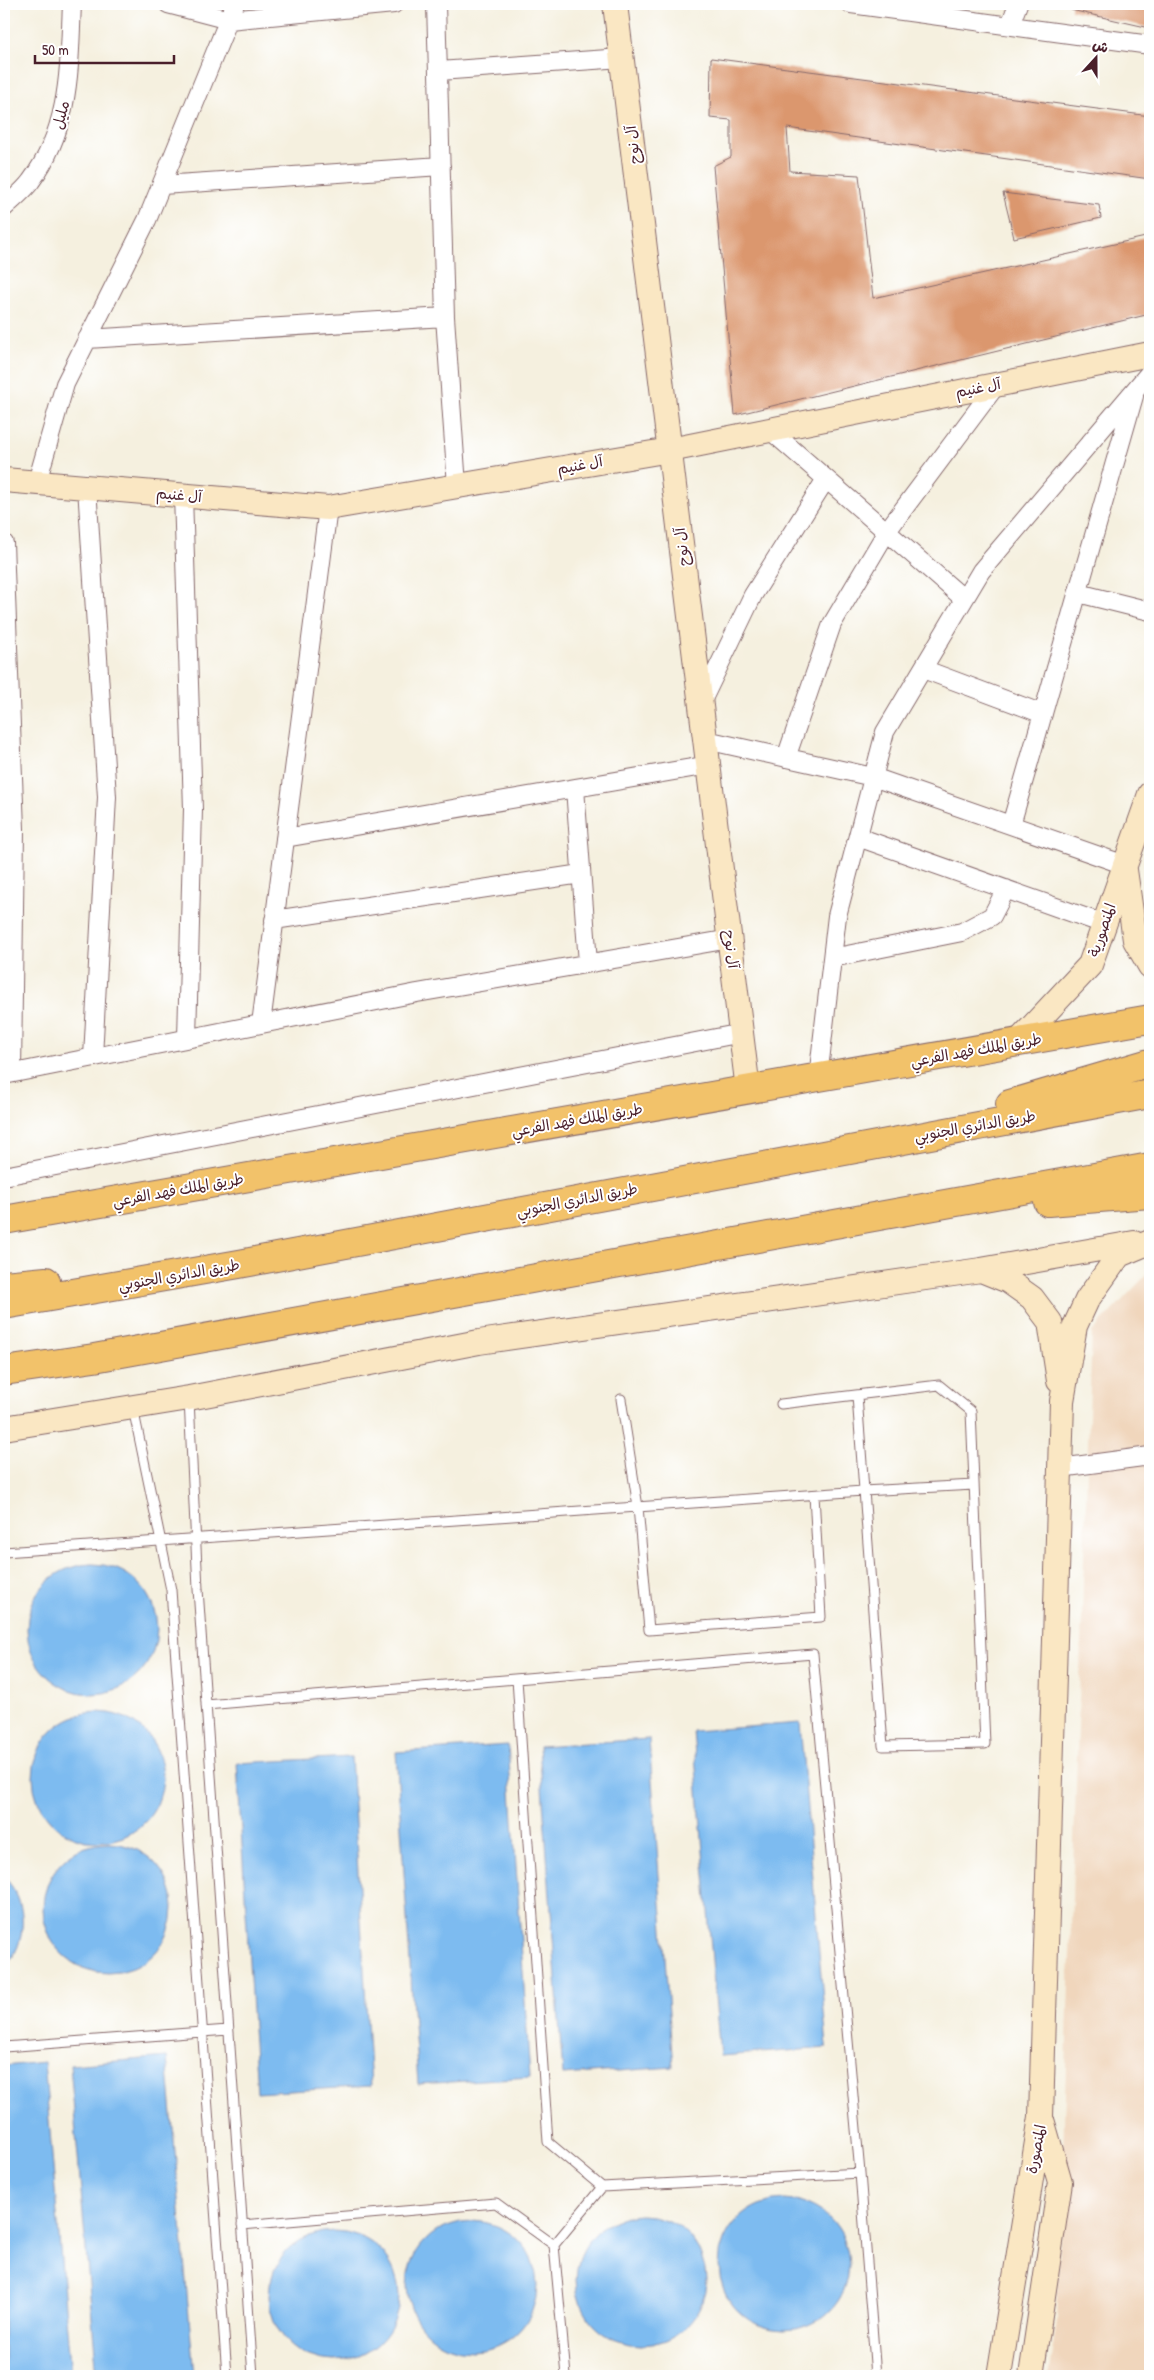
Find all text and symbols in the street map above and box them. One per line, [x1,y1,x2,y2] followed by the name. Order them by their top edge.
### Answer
[35,32,174,64] scale bar
[1072,32,1122,82] north arrow
[1090,34,1111,57] text: ش
[42,39,69,60] text: 50 m
[47,98,74,132] street label: مليل
[620,123,645,166] street label: آل نوح
[953,373,1004,404] street label: آل غنيم
[556,450,606,481] street label: آل غنيم
[155,482,204,509] street label: آل غنيم
[669,525,694,568] street label: آل نوح
[1083,900,1120,960] street label: المنصورية
[719,928,744,971] street label: آل نوح
[909,1028,1044,1074] street label: طريق الملك فهد الفرعي
[510,1098,645,1144] street label: طريق الملك فهد الفرعي
[912,1104,1038,1149] street label: طريق الدائري الجنوبي
[111,1168,246,1214] street label: طريق الملك فهد الفرعي
[514,1177,640,1225] street label: طريق الدائري الجنوبي
[116,1253,242,1298] street label: طريق الدائري الجنوبي
[1020,2122,1051,2175] street label: المنصورة

